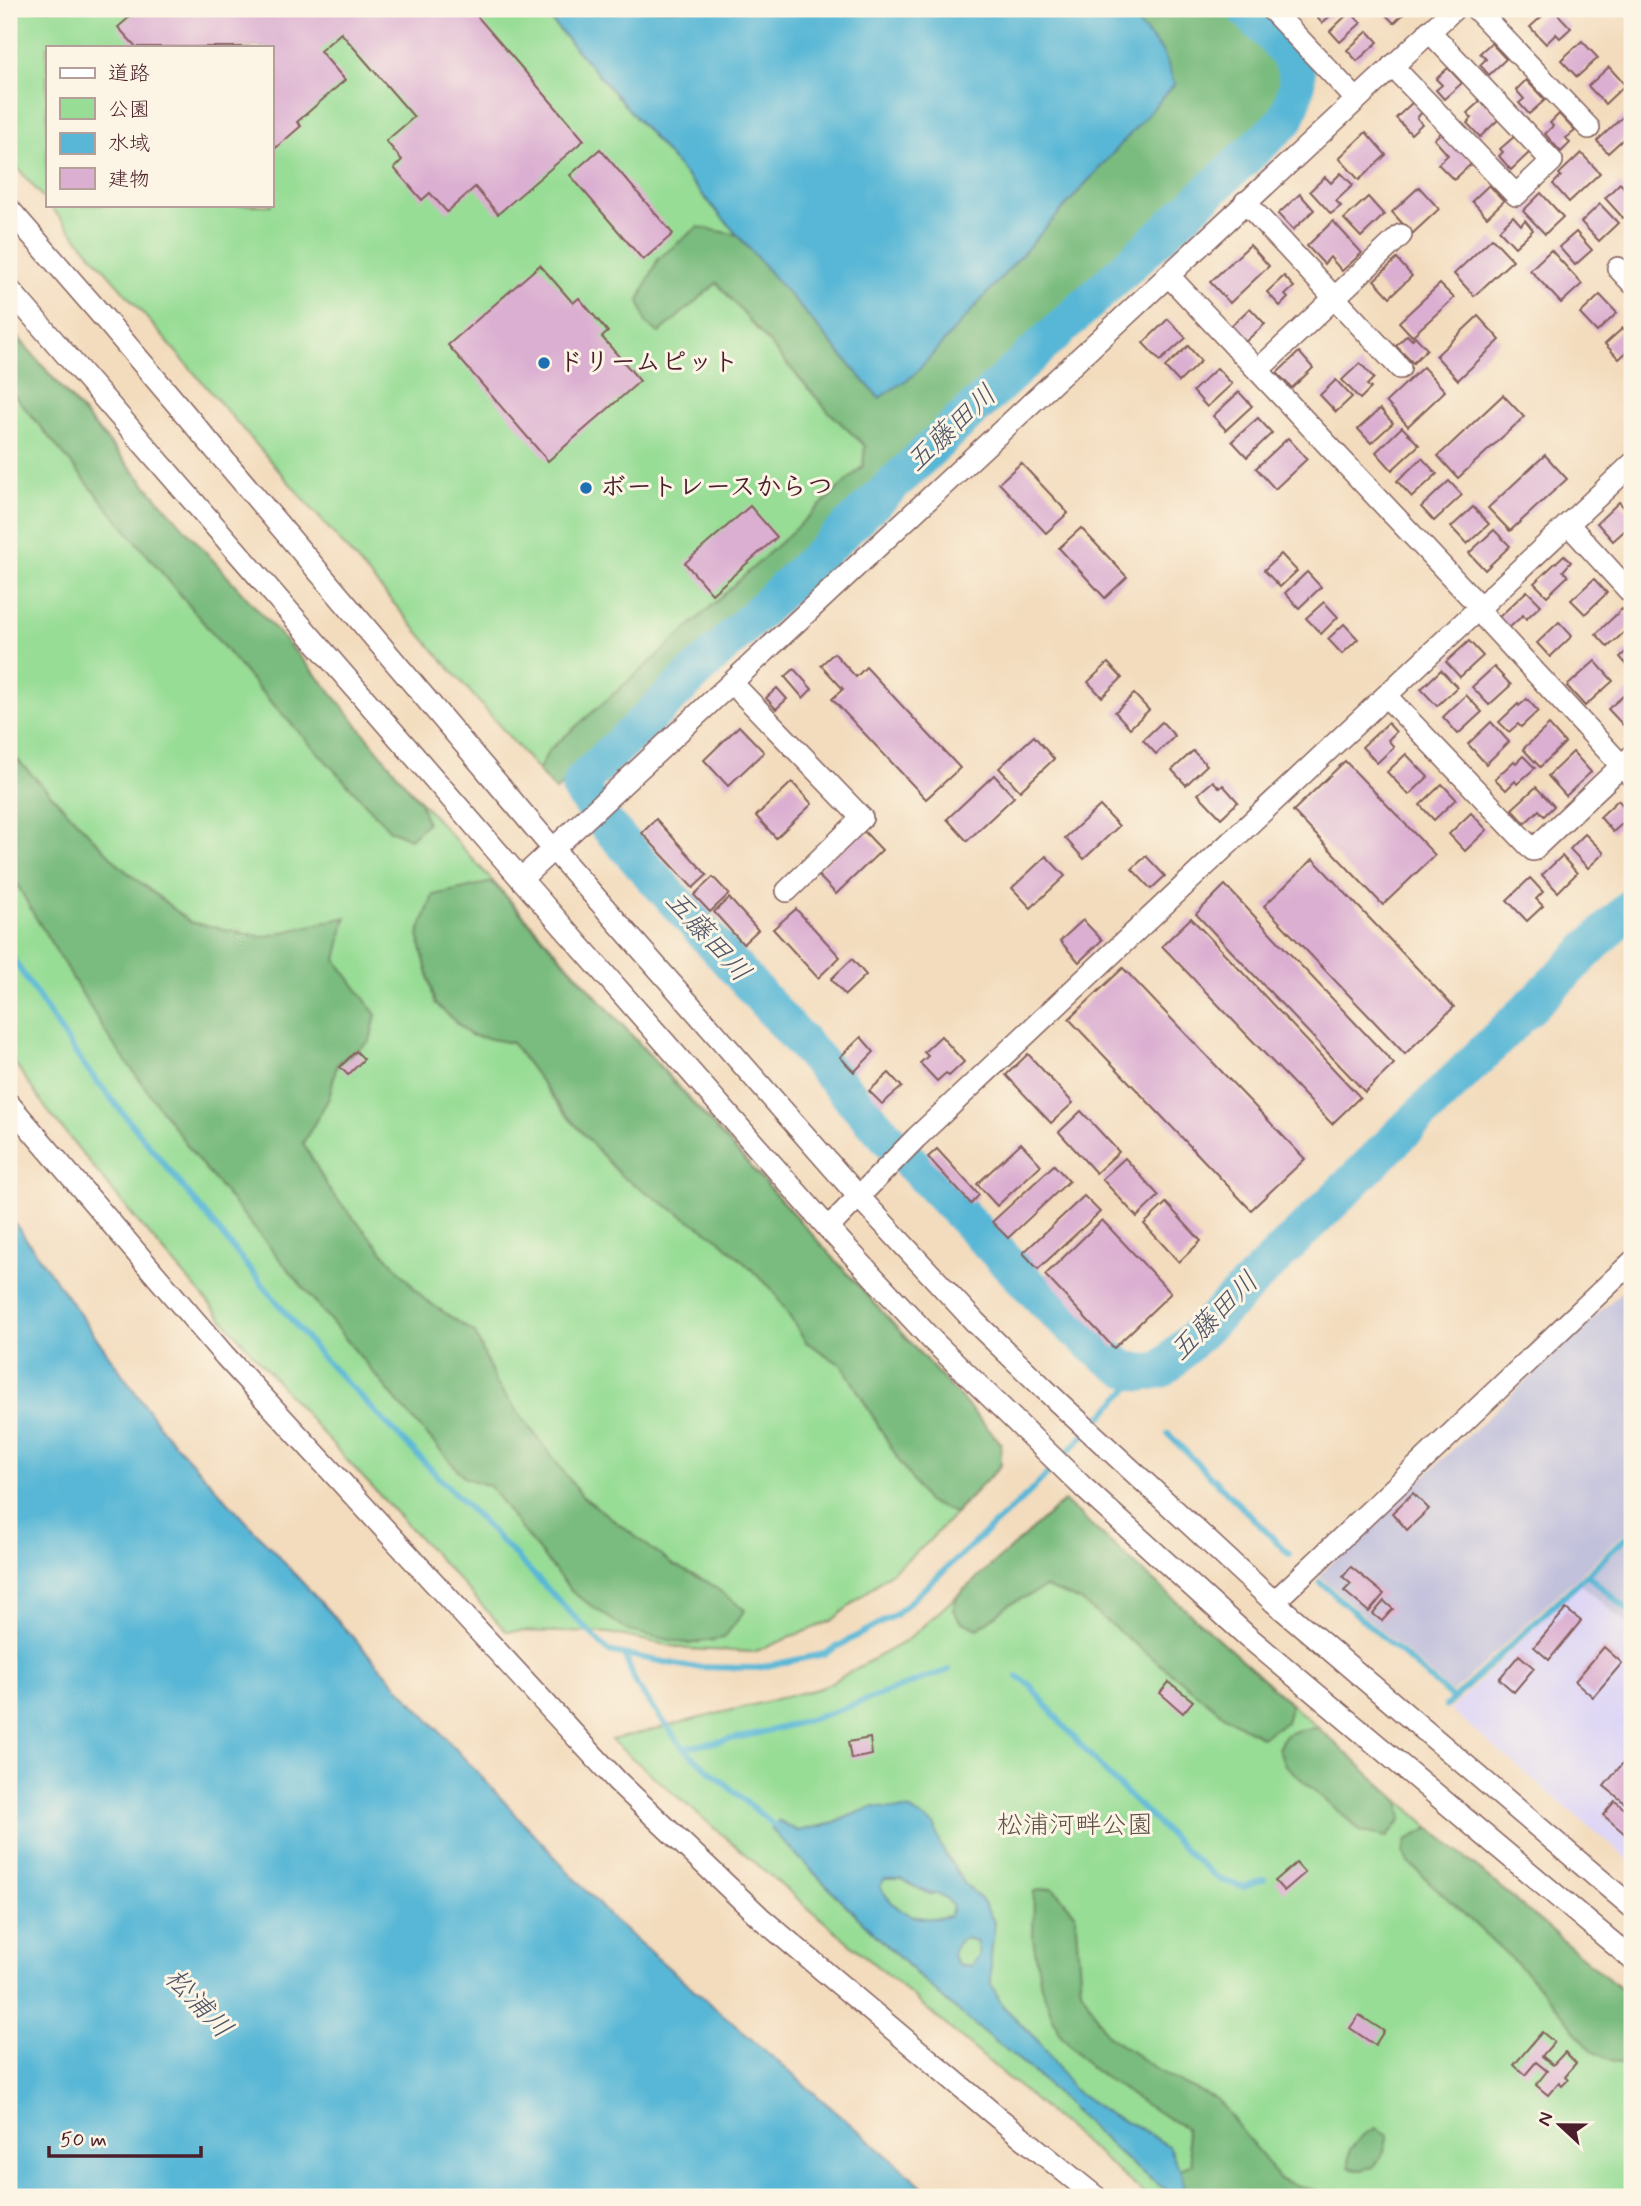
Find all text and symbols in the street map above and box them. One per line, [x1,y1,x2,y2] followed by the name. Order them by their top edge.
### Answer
[46,46,273,206] legend
[108,60,150,88] text: 道路
[108,96,150,124] text: 公園
[108,130,150,158] text: 水域
[108,166,150,194] text: 建物
[558,346,739,380] place label: ドリームピット
[536,355,552,371] marker: ドリームピット
[898,377,1006,481] water label: 五藤田川
[600,471,833,505] place label: ボートレースからつ
[578,480,594,496] marker: ボートレースからつ
[656,883,758,991] water label: 五藤田川
[1162,1264,1268,1370] water label: 五藤田川
[997,1809,1153,1843] park label: 松浦河畔公園
[156,1961,240,2047] water label: 松浦川
[1526,2090,1596,2160] north arrow
[1532,2109,1560,2130] text: N
[49,2115,201,2159] scale bar
[60,2126,107,2154] text: 50 m

